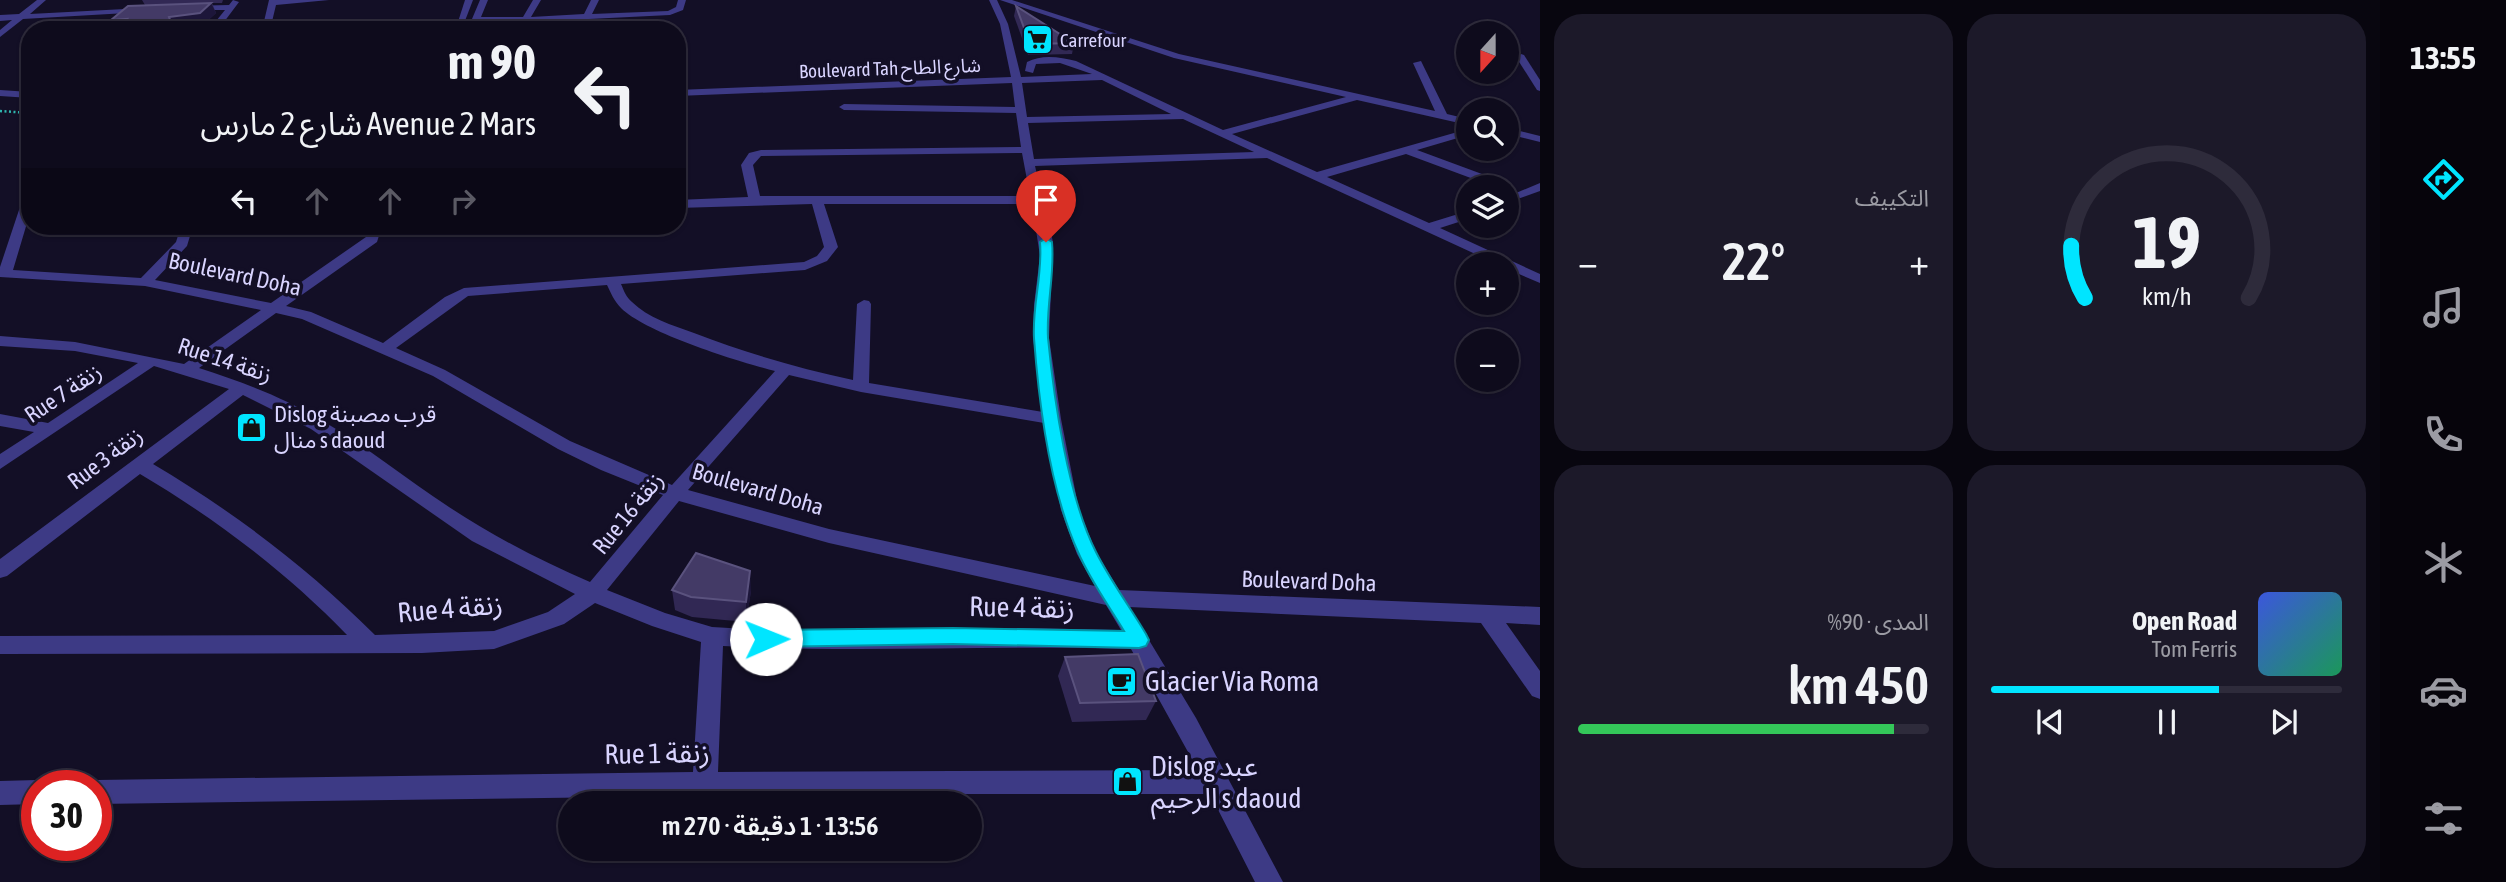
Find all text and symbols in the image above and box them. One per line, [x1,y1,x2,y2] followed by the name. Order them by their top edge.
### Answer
[1456,21,1519,84] north arrow
[1456,21,1519,392] map controls
[1020,23,1054,57] supermarket icon: Carrefour
[1060,29,1127,51] place label: Carrefour
[448,33,536,89] text: 90 m
[2410,39,2476,76] text: 13:55
[560,49,651,140] icon: left
[799,54,981,85] street label: Boulevard Tah شارع الطاح
[1456,98,1519,161] button: search
[200,105,536,142] text: Avenue 2 Mars شارع 2 مارس
[2419,155,2468,204] icon: directions
[1016,170,1076,242] pin
[1456,175,1519,238] button: layers
[1027,181,1065,219] icon: arrive
[225,182,263,220] icon: left
[298,182,336,220] icon: ahead
[371,182,409,220] icon: ahead
[444,182,482,220] icon: right
[1855,185,1929,211] text: التكييف
[2132,201,2201,284] text: 19
[1722,231,1785,291] text: 22°
[1578,240,1598,283] text: −
[1909,240,1929,283] text: +
[166,247,304,301] street label: Boulevard Doha
[1456,252,1519,315] button: +
[2142,282,2191,310] text: km/h
[2419,283,2468,332] icon: music
[1456,329,1519,392] button: −
[174,333,275,388] street label: Rue 14 زنقة
[20,358,107,429] street label: Rue 7 زنقة
[274,401,436,454] place label: Dislog قرب مصبنة منال s daoud
[234,410,268,444] shop icon: Dislog قرب مصبنة منال s daoud
[2419,410,2468,459] icon: phone
[63,422,148,495] street label: Rue 3 زنقة
[689,458,827,520] street label: Boulevard Doha
[587,467,670,560] street label: Rue 16 زنقة
[2419,538,2468,587] icon: climate
[1241,566,1377,596] street label: Boulevard Doha
[396,587,504,630] street label: Rue 4 زنقة
[969,590,1075,625] street label: Rue 4 زنقة
[729,602,803,676] position arrow
[2132,606,2237,636] text: Open Road
[1827,609,1929,635] text: المدى · 90%
[2152,636,2237,662] text: Tom Ferris
[1788,655,1929,715] text: 450 km
[1105,664,1139,698] cafe icon: Glacier Via Roma
[1145,665,1319,697] place label: Glacier Via Roma
[2419,666,2468,715] icon: car
[2031,703,2069,741] icon: previous
[2148,703,2186,741] icon: pause
[2265,703,2303,741] icon: next
[604,736,710,771] street label: Rue 1 زنقة
[1151,750,1301,820] place label: Dislog عبد الرحيم s daoud
[1111,765,1145,799] shop icon: Dislog عبد الرحيم s daoud
[21,770,112,861] speed limit sign: 30
[2419,794,2468,843] icon: filters
[662,811,878,841] text: 13:56 · 1 دقيقة · 270 m

